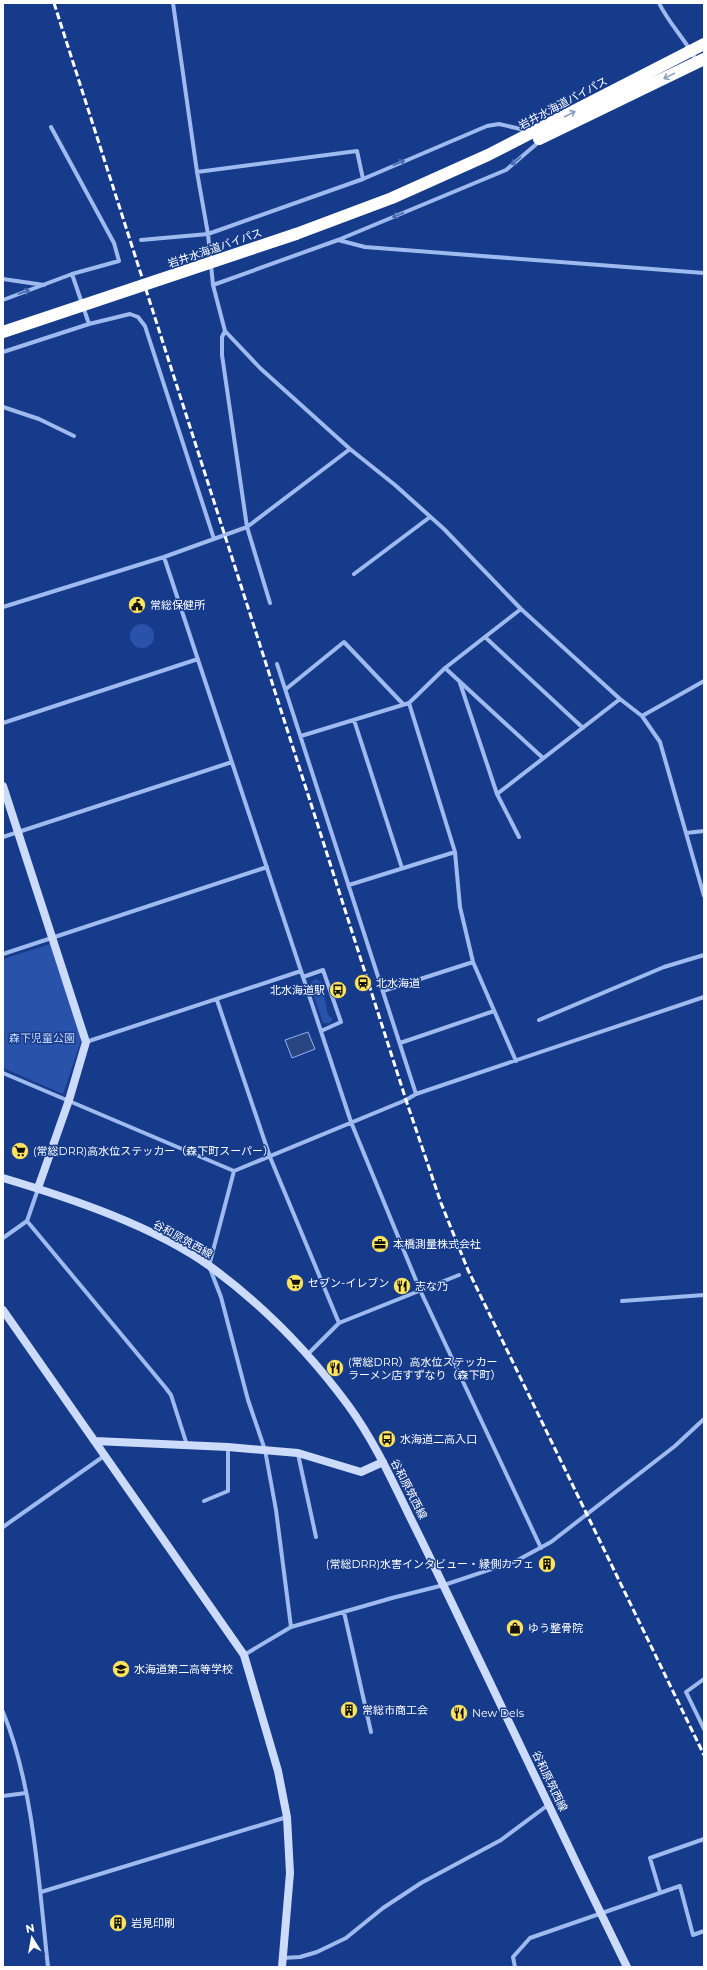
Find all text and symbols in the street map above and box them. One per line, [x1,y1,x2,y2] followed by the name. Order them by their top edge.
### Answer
[663,73,675,80] one-way arrow
[516,74,610,132] street label: 岩井水海道バイパス
[563,110,575,118] one-way arrow
[511,157,522,166] one-way arrow
[392,159,404,167] one-way arrow
[393,212,405,219] one-way arrow
[166,225,264,271] street label: 岩井水海道バイパス
[18,288,31,295] one-way arrow
[127,595,147,615] public building icon: 常総保健所
[150,598,206,612] place label: 常総保健所
[353,973,373,993] station icon: 北水海道
[376,976,420,990] place label: 北水海道
[328,980,348,1000] bus stop icon: 北水海道駅
[270,983,325,997] place label: 北水海道駅
[9,1031,75,1045] park label: 森下児童公園
[10,1141,30,1161] supermarket icon: (常総DRR)高水位ステッカー（森下町スーパー）
[33,1144,274,1158] place label: (常総DRR)高水位ステッカー（森下町スーパー）
[151,1217,215,1261] street label: 谷和原筑西線
[370,1234,390,1254] office icon: 本橋測量株式会社
[393,1237,481,1251] place label: 本橋測量株式会社
[285,1273,305,1293] supermarket icon: セブン-イレブン
[308,1276,389,1290] place label: セブン-イレブン
[392,1276,412,1296] restaurant icon: 志な乃
[415,1279,448,1293] place label: 志な乃
[348,1355,502,1382] place label: (常総DRR）高水位ステッカー ラーメン店すずなり（森下町）
[325,1358,345,1378] restaurant icon: (常総DRR）高水位ステッカー ラーメン店すずなり（森下町）
[377,1429,397,1449] bus stop icon: 水海道二高入口
[400,1432,477,1446] place label: 水海道二高入口
[388,1456,430,1522] street label: 谷和原筑西線
[537,1554,557,1574] building icon: (常総DRR)水害インタビュー・縁側カフェ
[326,1557,534,1571] place label: (常総DRR)水害インタビュー・縁側カフェ
[505,1618,525,1638] shop icon: ゆう整骨院
[528,1621,583,1635] place label: ゆう整骨院
[111,1659,131,1679] school or university icon: 水海道第二高等学校
[134,1662,233,1676] place label: 水海道第二高等学校
[339,1700,359,1720] building icon: 常総市商工会
[362,1703,428,1717] place label: 常総市商工会
[449,1703,469,1723] restaurant icon: New Dels
[472,1706,525,1720] place label: New Dels
[529,1748,571,1814] street label: 谷和原筑西線
[108,1913,128,1933] building icon: 岩見印刷
[131,1916,175,1930] place label: 岩見印刷
[12,1918,52,1958] north arrow
[24,1920,36,1936] text: N

